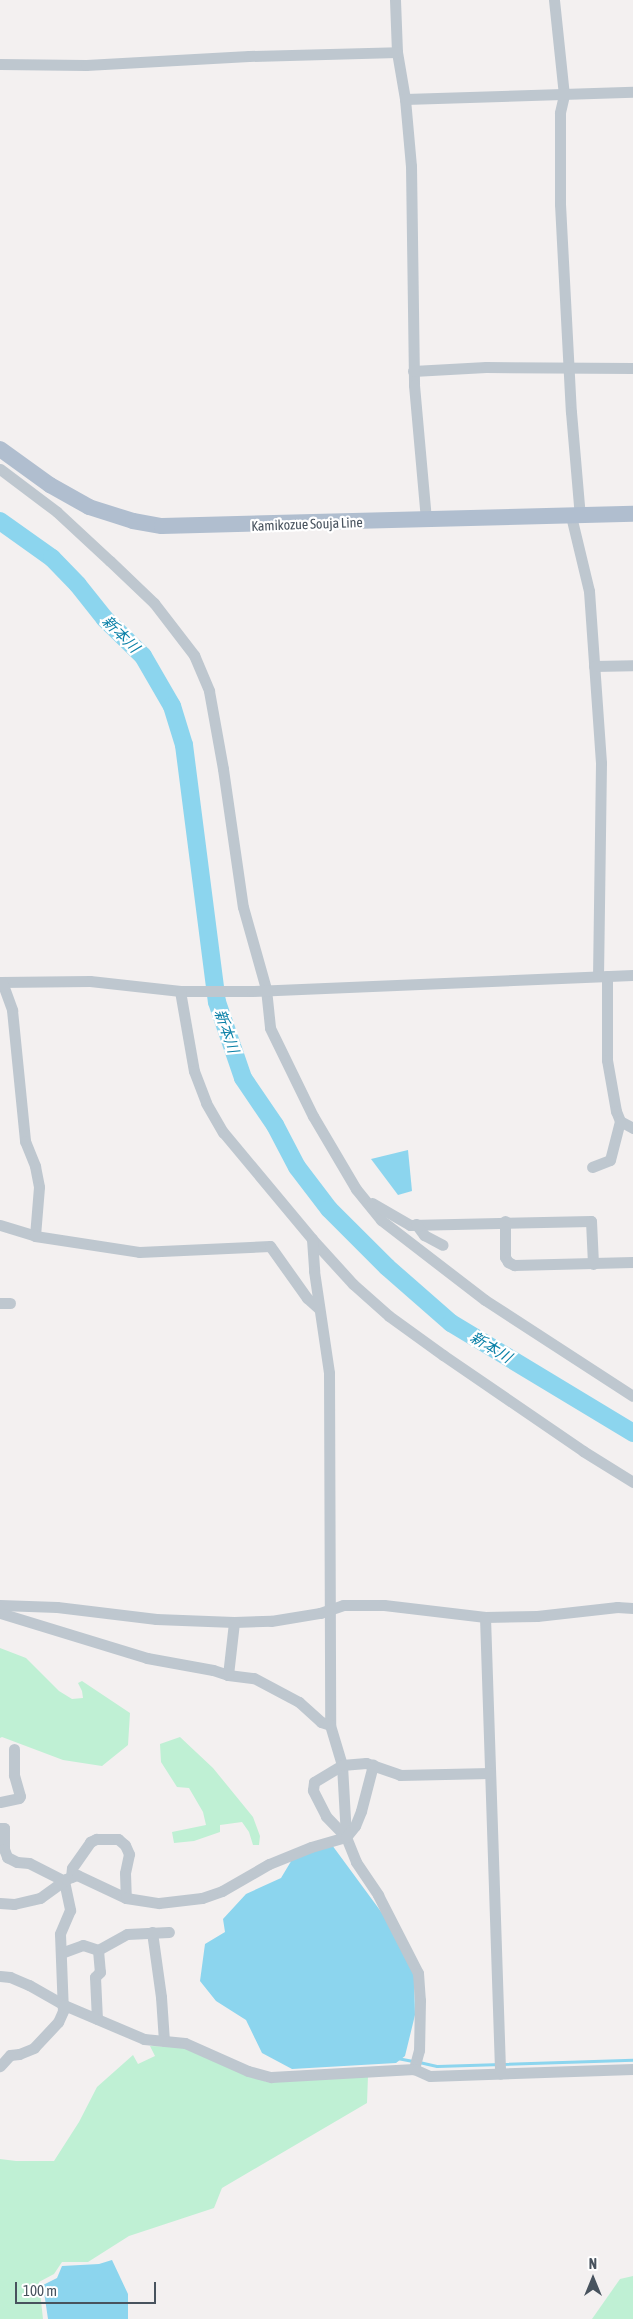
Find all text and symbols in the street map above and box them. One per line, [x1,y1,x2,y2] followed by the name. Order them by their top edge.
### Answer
[251,514,363,534] street label: Kamikozue Souja Line
[99,612,143,656] water label: 新本川
[211,1007,243,1055] water label: 新本川
[467,1328,515,1366] water label: 新本川
[568,2254,618,2304] north arrow
[589,2256,597,2272] text: N
[18,2272,159,2304] scale bar
[23,2282,57,2299] text: 100 m

